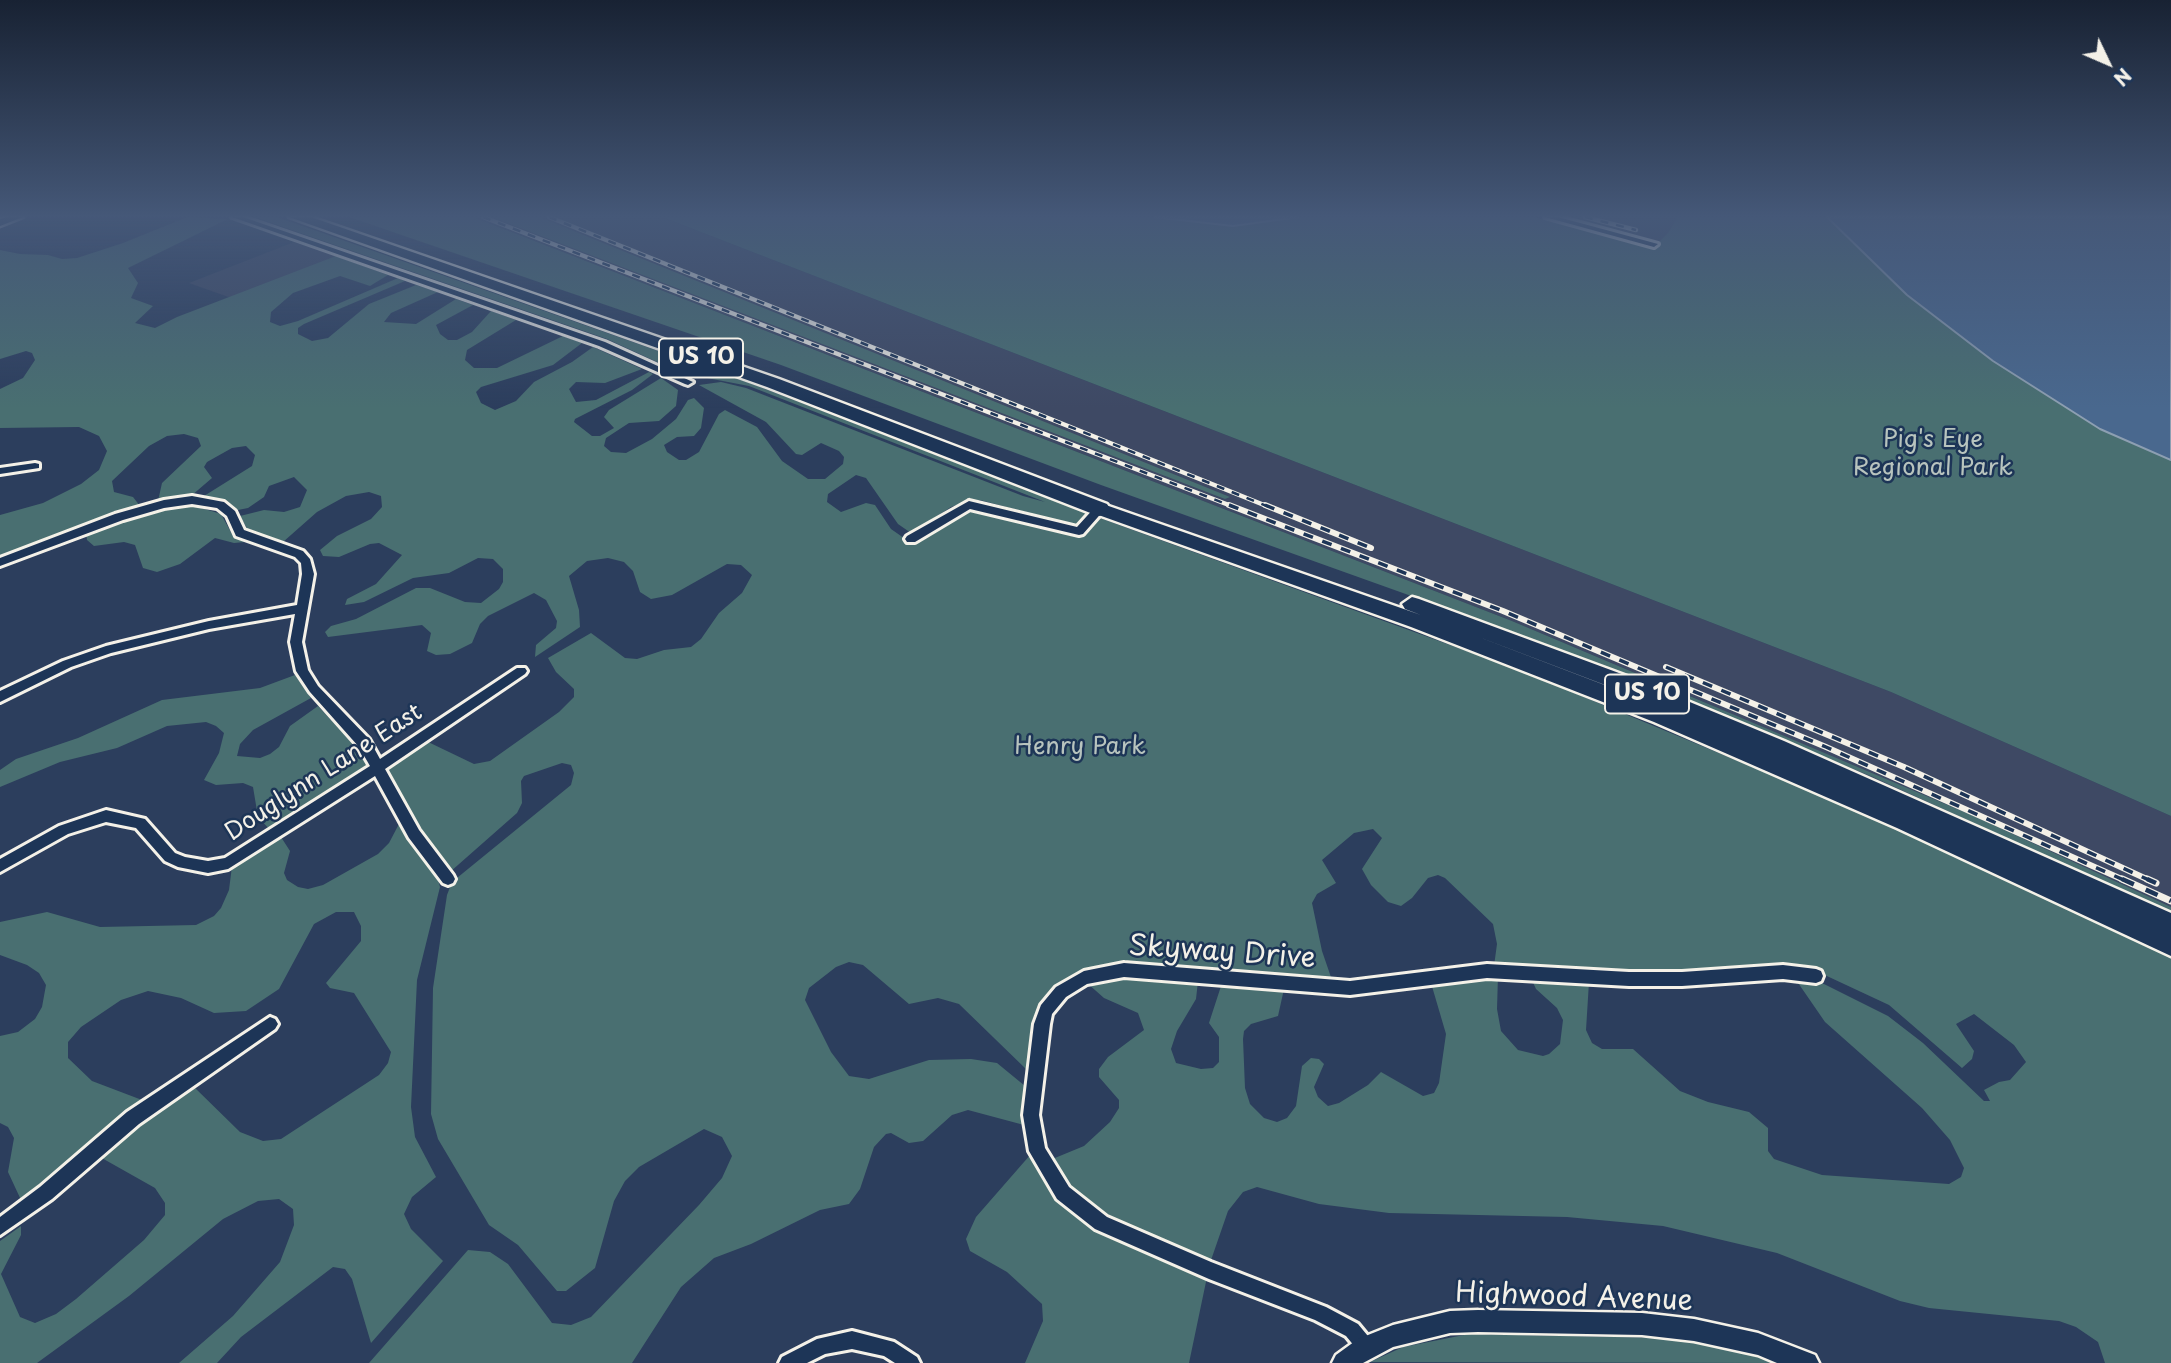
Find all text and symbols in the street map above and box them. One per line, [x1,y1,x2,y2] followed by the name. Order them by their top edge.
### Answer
[2073,28,2143,98] north arrow
[2108,62,2138,93] text: N
[659,338,743,378] road number: US 10
[1853,426,2013,482] park label: Pig's Eye Regional Park
[1605,674,1689,714] road number: US 10
[220,698,428,848] street label: Douglynn Lane East
[1014,733,1146,761] park label: Henry Park
[1127,930,1317,976] street label: Skyway Drive
[1455,1277,1693,1319] street label: Highwood Avenue

